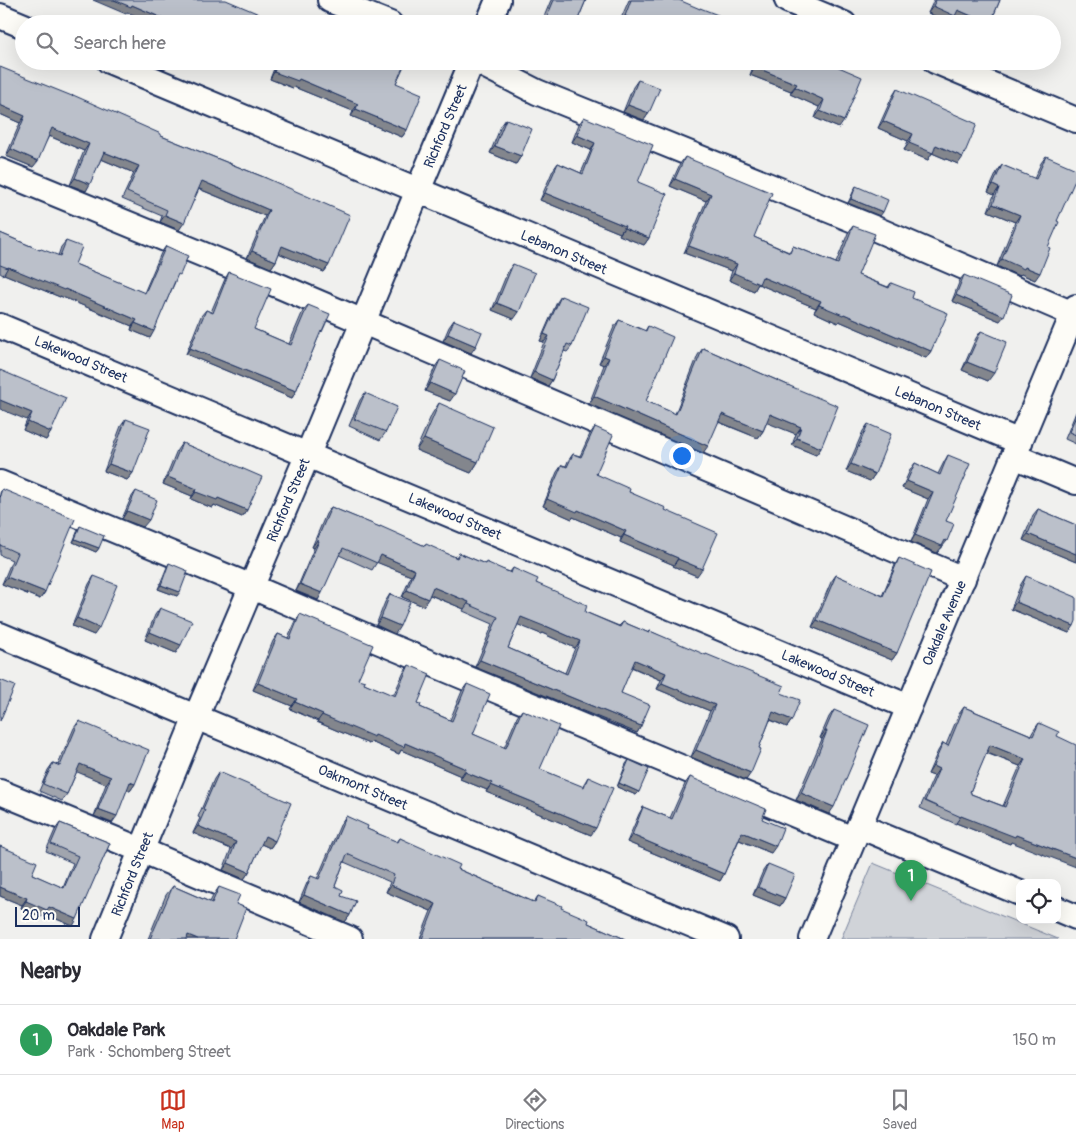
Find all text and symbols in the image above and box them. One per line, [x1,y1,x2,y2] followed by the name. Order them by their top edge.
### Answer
[15,15,1061,70] search box
[33,29,61,57] icon: search
[73,31,166,55] text: Search here
[420,81,471,171] street label: Richford Street
[518,227,610,278] street label: Lebanon Street
[32,332,130,387] street label: Lakewood Street
[892,383,984,434] street label: Lebanon Street
[669,443,695,469] your location
[263,455,314,545] street label: Richford Street
[406,489,504,544] street label: Lakewood Street
[919,578,970,668] street label: Oakdale Avenue
[779,646,877,701] street label: Lakewood Street
[316,761,410,814] street label: Oakmont Street
[108,829,157,919] street label: Richford Street
[895,860,927,901] pin: 1
[1016,879,1061,924] map controls
[1016,879,1061,924] button: locate
[15,904,80,927] scale bar
[22,907,55,924] text: 20 m
[20,958,81,985] text: Nearby
[67,1018,165,1042] text: Oakdale Park
[33,1030,39,1050] text: 1
[1012,1030,1056,1050] text: 150 m
[67,1042,231,1062] text: Park · Schomberg Street
[159,1086,187,1133] tab: Map
[505,1086,564,1133] tab: Directions
[882,1086,917,1133] tab: Saved

